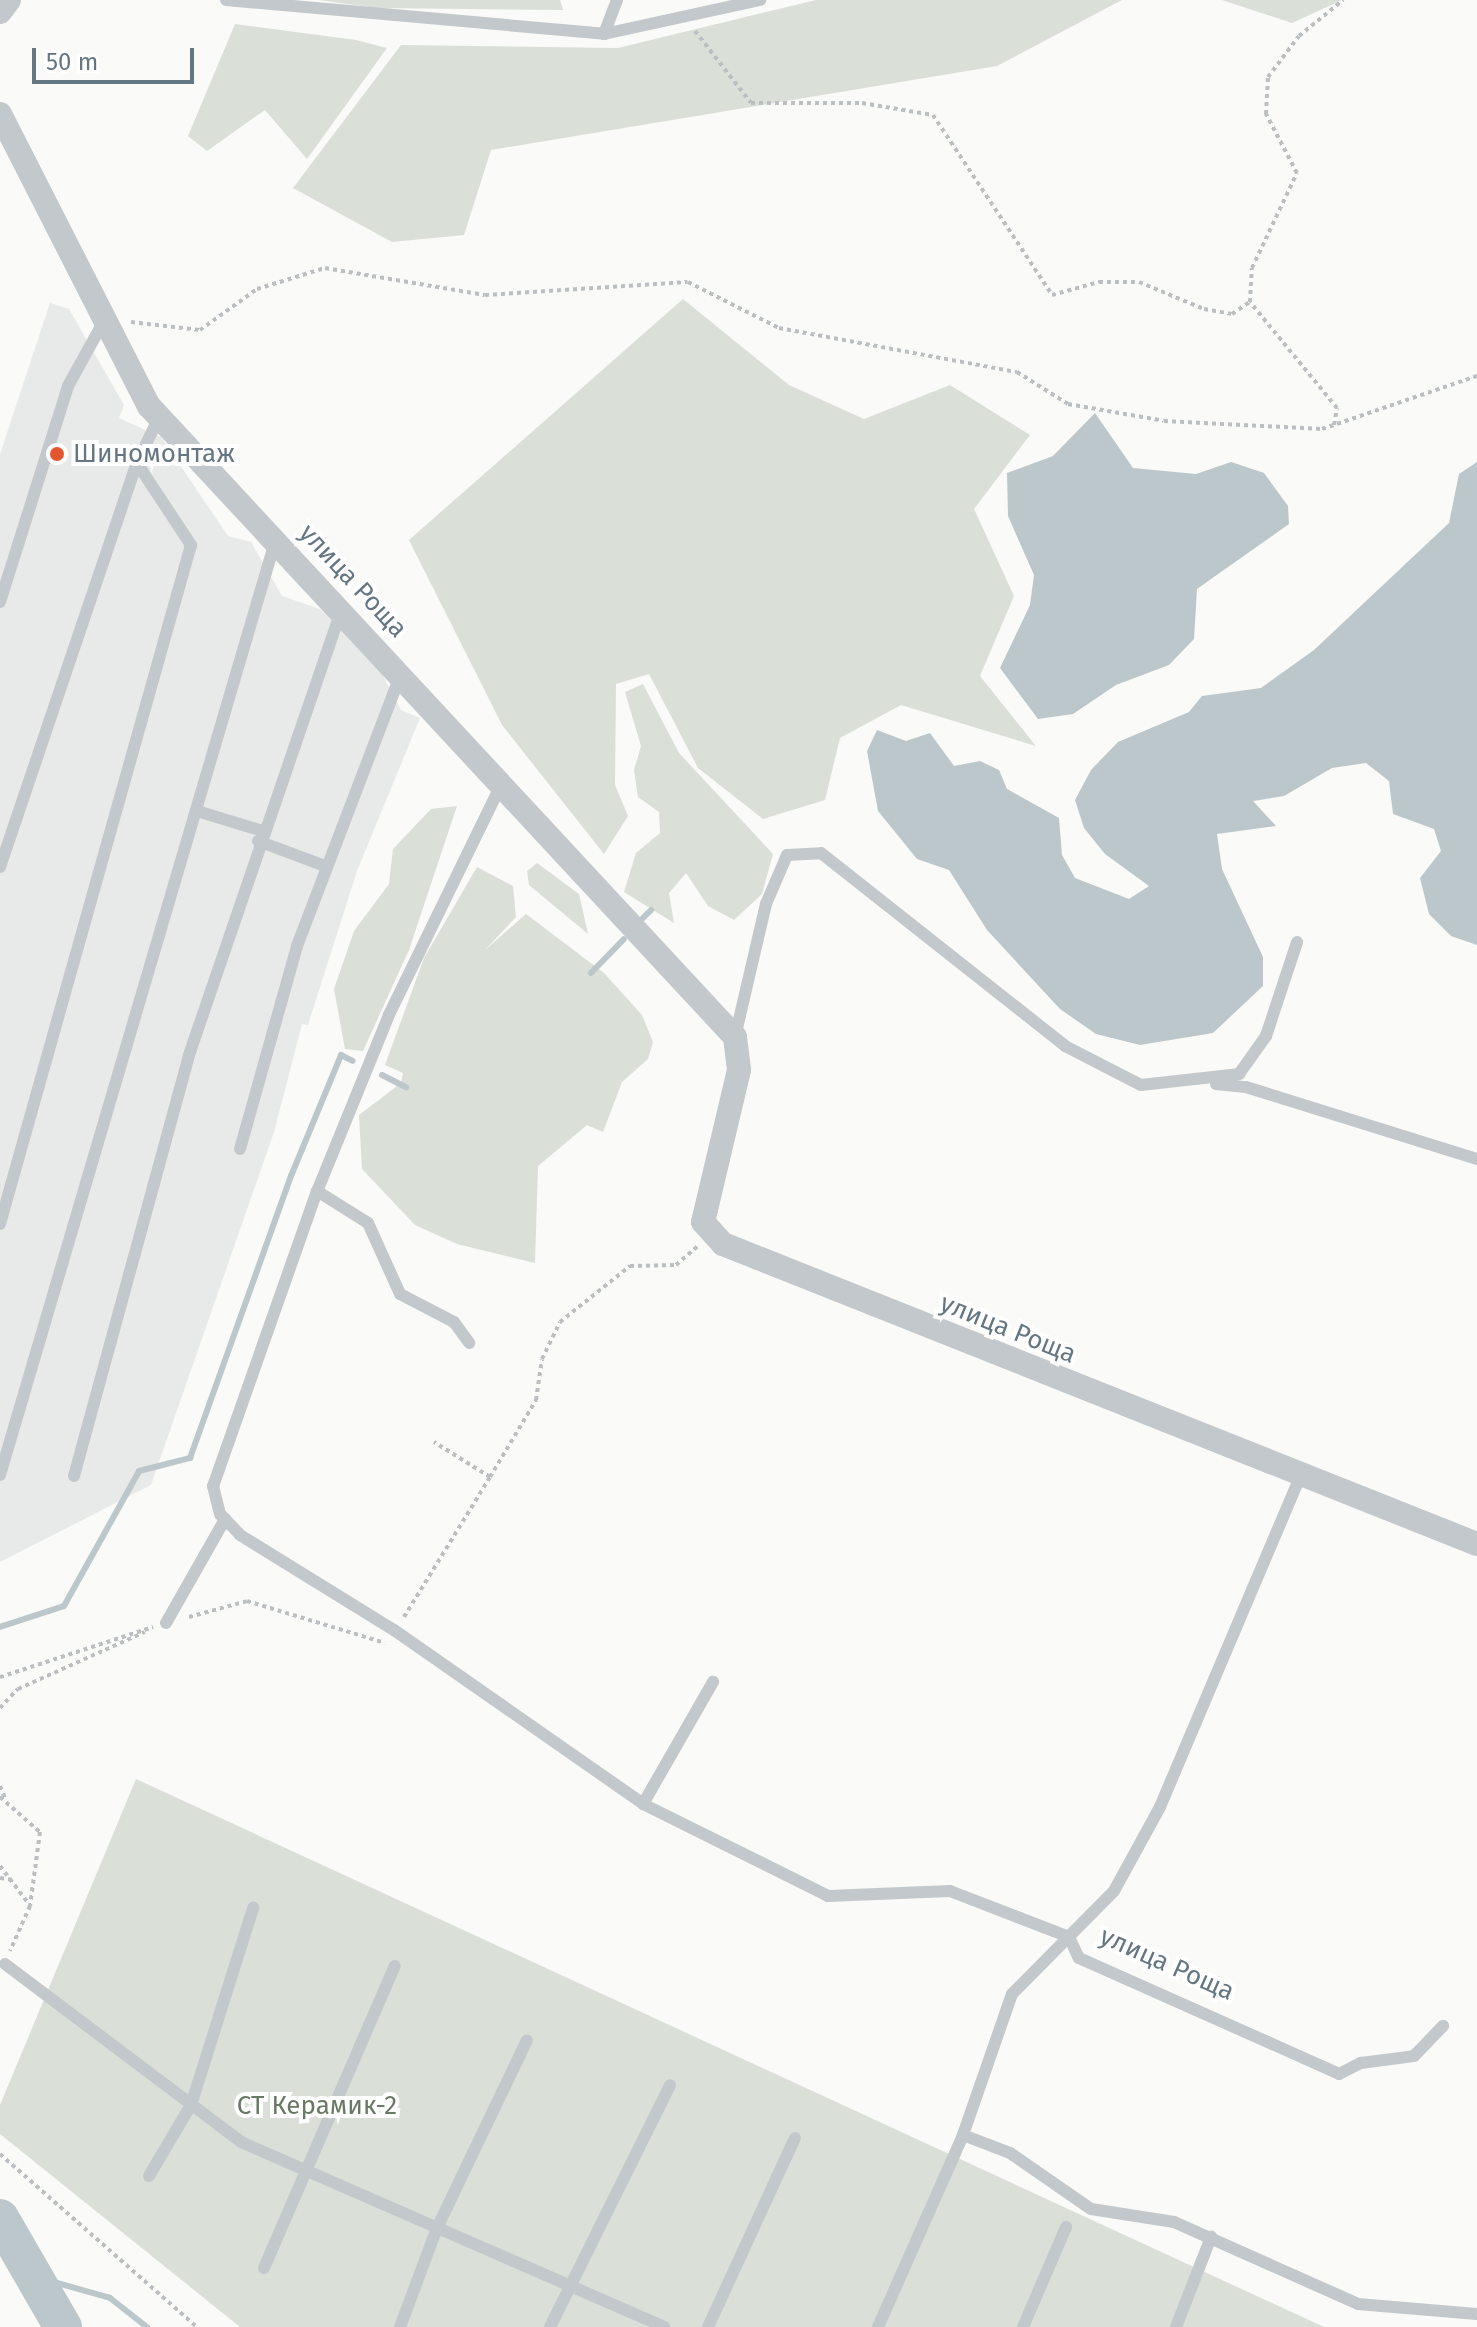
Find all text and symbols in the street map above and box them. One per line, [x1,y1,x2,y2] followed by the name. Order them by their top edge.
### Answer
[36,32,198,82] scale bar
[46,48,98,76] text: 50 m
[73,438,235,470] place label: Шиномонтаж
[48,445,66,463] marker: Шиномонтаж
[293,518,413,644] street label: улица Роща
[936,1288,1080,1370] street label: улица Роща
[1095,1921,1239,2007] street label: улица Роща
[237,2090,397,2122] park label: СТ Керамик-2

